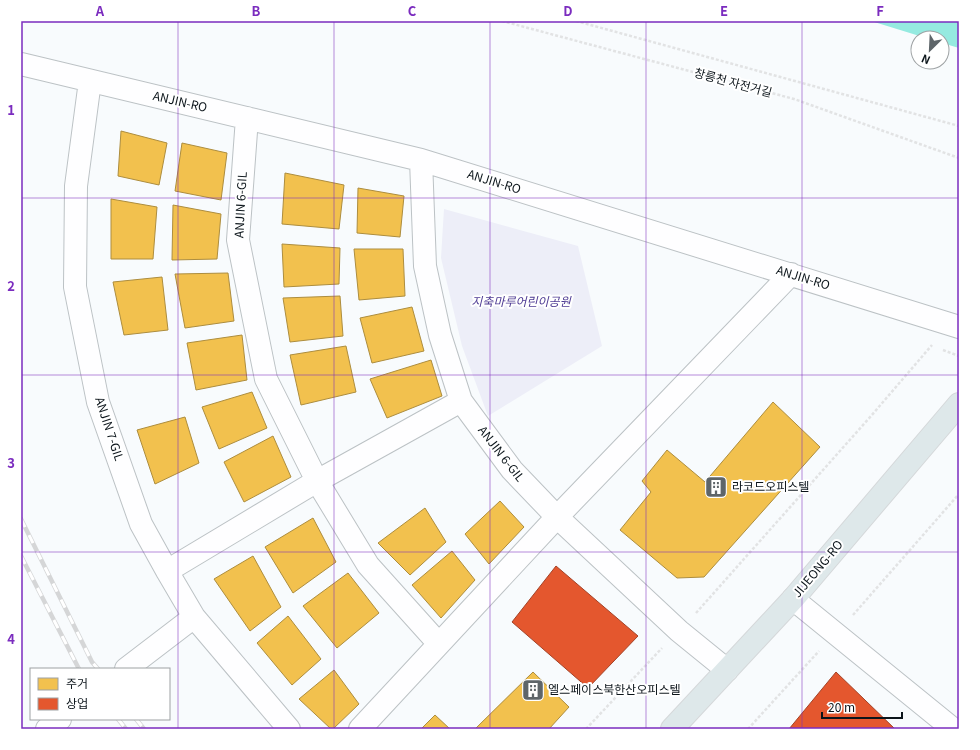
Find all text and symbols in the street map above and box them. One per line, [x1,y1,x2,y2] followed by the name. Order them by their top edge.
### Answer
[95,1,105,20] text: A
[252,1,261,20] text: B
[408,1,417,20] text: C
[563,1,573,20] text: D
[720,1,728,20] text: E
[876,1,884,20] text: F
[910,30,950,70] north arrow
[919,51,933,69] text: N
[693,63,774,100] street label: 창릉천 자전거길
[151,86,209,115] street label: ANJIN-RO
[7,100,15,119] text: 1
[466,164,523,197] street label: ANJIN-RO
[229,171,250,239] street label: ANJIN 6-GIL
[775,260,832,293] street label: ANJIN-RO
[7,276,15,295] text: 2
[471,292,572,309] park label: 지축마루어린이공원
[92,394,129,463] street label: ANJIN 7-GIL
[475,422,530,485] street label: ANJIN 6-GIL
[7,453,15,472] text: 3
[703,474,729,500] building icon: 라코드오피스텔
[732,477,809,494] place label: 라코드오피스텔
[788,536,846,600] street label: JIJEONG-RO
[7,629,15,648] text: 4
[30,668,170,720] legend
[66,674,88,691] text: 주거
[520,677,546,703] building icon: 엘스페이스북한산오피스텔
[548,680,680,697] place label: 엘스페이스북한산오피스텔
[66,694,88,711] text: 상업
[822,694,902,720] scale bar
[828,698,855,715] text: 20 m

